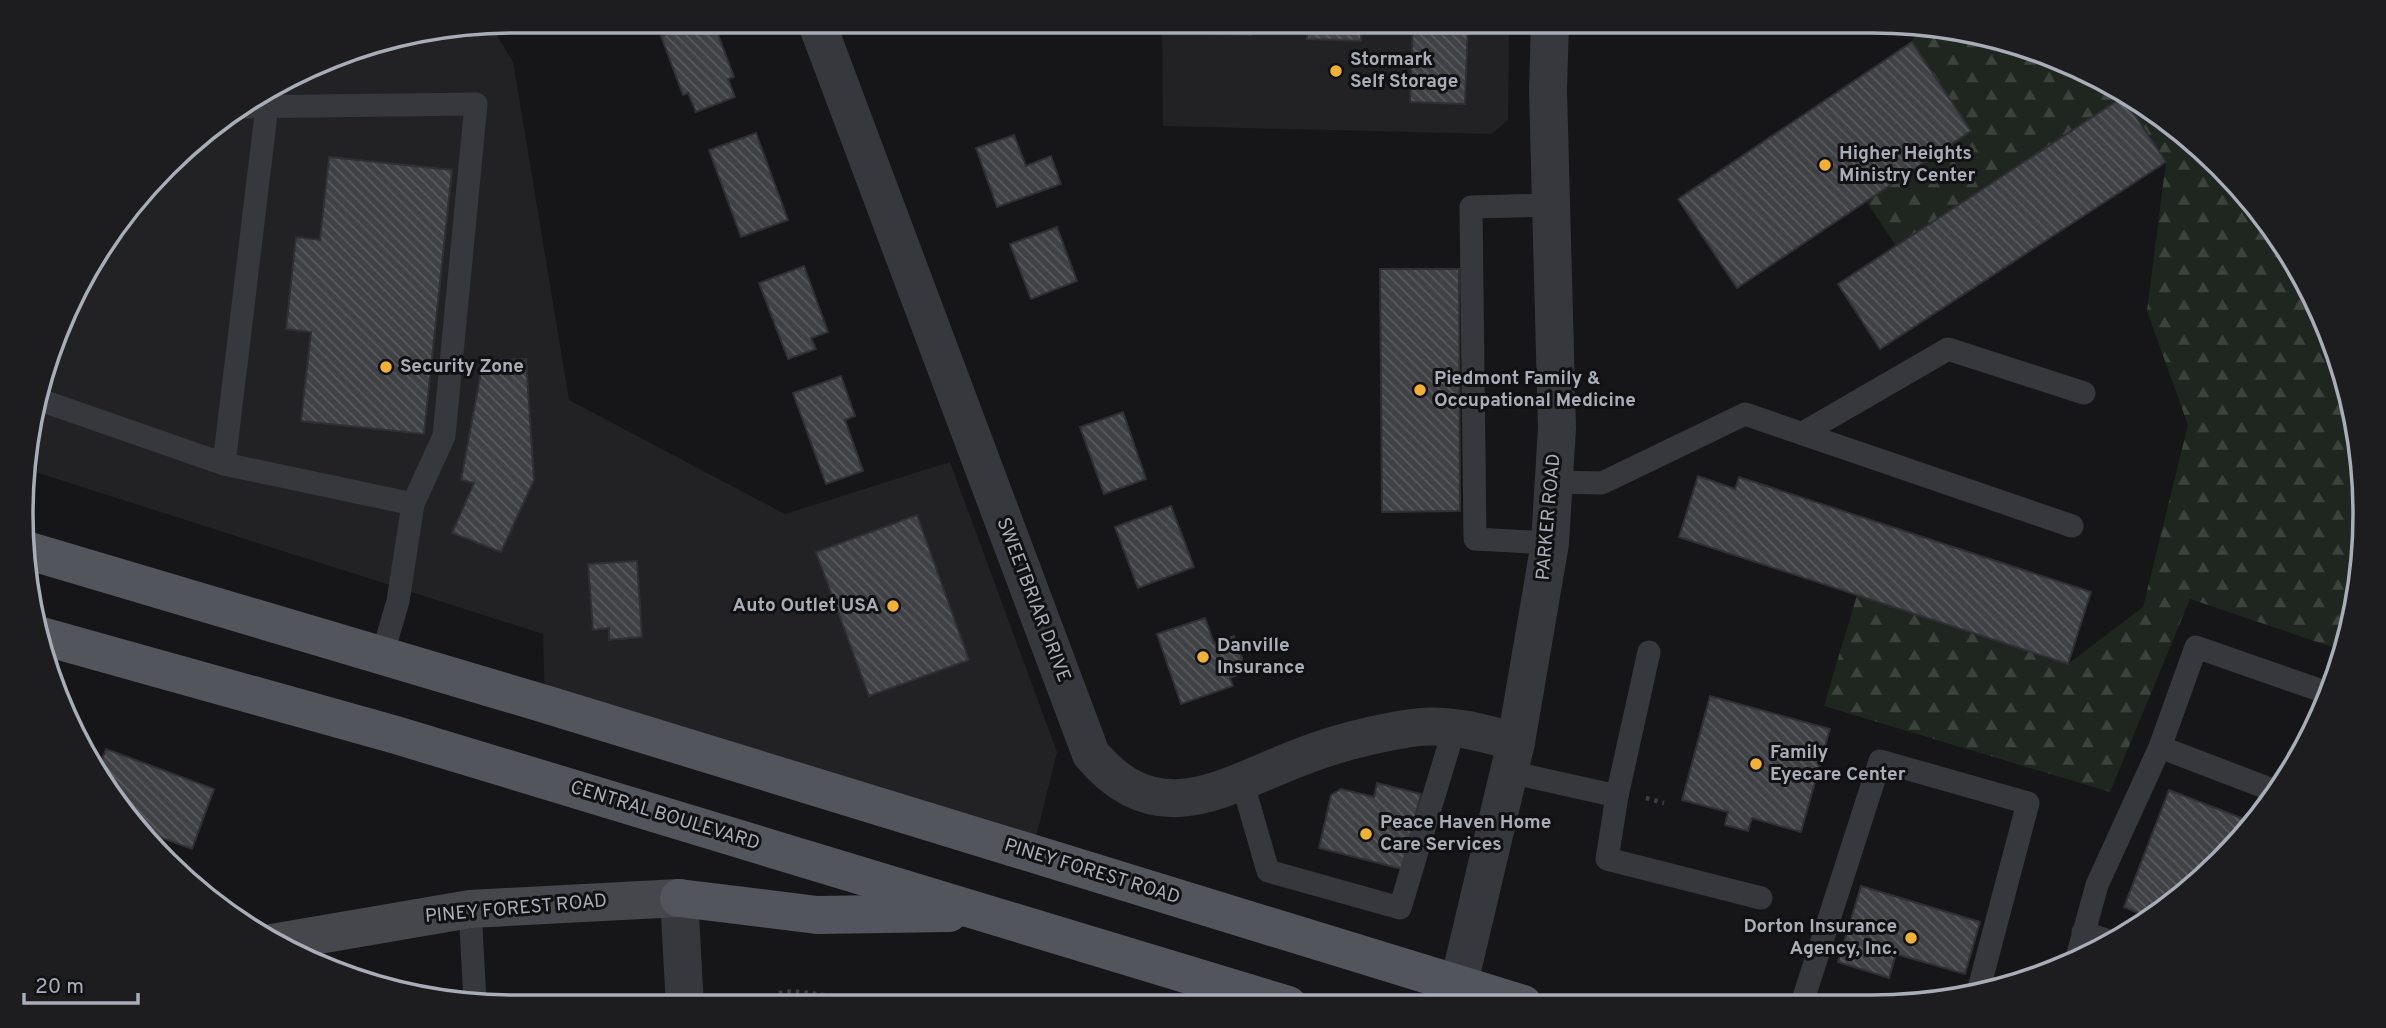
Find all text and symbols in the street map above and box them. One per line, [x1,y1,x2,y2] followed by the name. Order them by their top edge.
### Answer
[1350,48,1458,94] place label: Stormark Self Storage
[1328,63,1344,79] marker: Stormark Self Storage
[1839,142,1975,188] place label: Higher Heights Ministry Center
[1817,157,1833,173] marker: Higher Heights Ministry Center
[400,355,524,379] place label: Security Zone
[378,359,394,375] marker: Security Zone
[1434,367,1636,413] place label: Piedmont Family & Occupational Medicine
[1412,382,1428,398] marker: Piedmont Family & Occupational Medicine
[1532,453,1566,581] street label: PARKER ROAD
[991,514,1075,686] street label: SWEETBRIAR DRIVE
[733,594,879,618] place label: Auto Outlet USA
[885,598,901,614] marker: Auto Outlet USA
[1217,634,1305,680] place label: Danville Insurance
[1195,649,1211,665] marker: Danville Insurance
[1770,741,1906,787] place label: Family Eyecare Center
[1748,756,1764,772] marker: Family Eyecare Center
[567,776,763,856] street label: CENTRAL BOULEVARD
[1380,811,1551,857] place label: Peace Haven Home Care Services
[1358,826,1374,842] marker: Peace Haven Home Care Services
[1001,834,1183,910] street label: PINEY FOREST ROAD
[424,889,608,929] street label: PINEY FOREST ROAD
[1743,915,1897,961] place label: Dorton Insurance Agency, Inc.
[1903,930,1919,946] marker: Dorton Insurance Agency, Inc.
[24,962,138,1006] scale bar
[35,974,84,1001] text: 20 m

